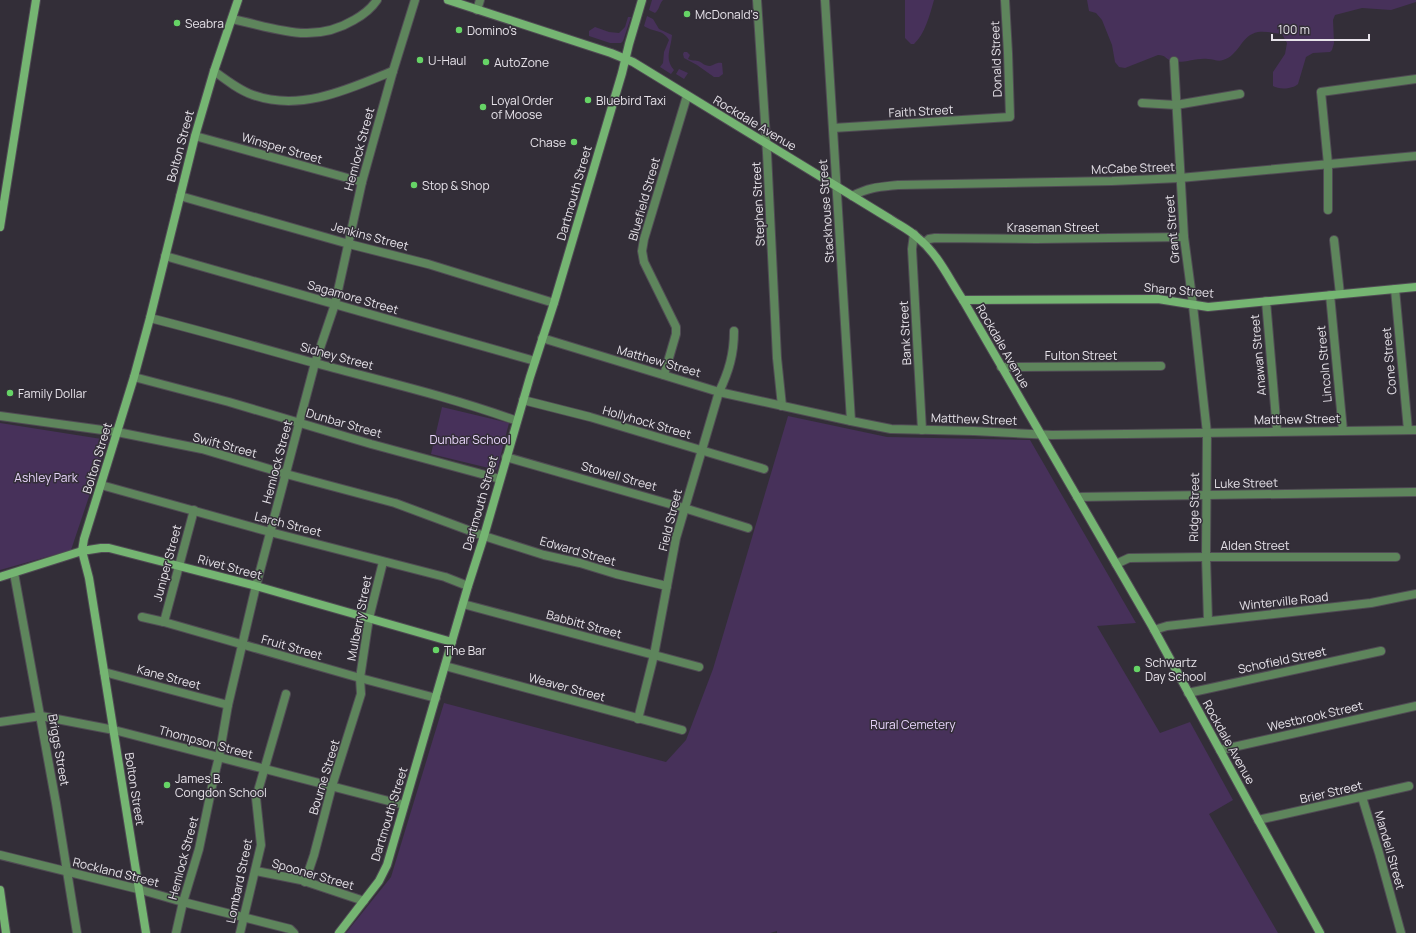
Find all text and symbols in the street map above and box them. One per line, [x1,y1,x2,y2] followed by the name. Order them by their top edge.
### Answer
[695,6,759,23] place label: McDonald's
[682,9,692,19] marker: McDonald's
[185,15,224,32] place label: Seabra
[1272,16,1369,42] scale bar
[172,18,182,28] marker: Seabra
[986,20,1006,98] street label: Donald Street
[1278,21,1310,38] text: 100 m
[467,22,517,39] place label: Domino's
[454,25,464,35] marker: Domino's
[428,52,466,69] place label: U-Haul
[494,54,549,71] place label: AutoZone
[415,55,425,65] marker: U-Haul
[481,57,491,67] marker: AutoZone
[710,91,800,155] street label: Rockdale Avenue
[491,92,554,123] place label: Loyal Order of Moose
[596,92,666,109] place label: Bluebird Taxi
[583,95,593,105] marker: Bluebird Taxi
[888,101,954,121] street label: Faith Street
[478,102,488,112] marker: Loyal Order of Moose
[340,105,378,192] street label: Hemlock Street
[162,108,198,184] street label: Bolton Street
[240,128,325,168] street label: Winsper Street
[530,134,566,151] place label: Chase
[569,137,579,147] marker: Chase
[552,143,596,242] street label: Dartmouth Street
[624,155,664,243] street label: Bluefield Street
[814,158,838,263] street label: Stackhouse Street
[1091,158,1175,178] street label: McCabe Street
[747,161,769,247] street label: Stephen Street
[422,177,490,194] place label: Stop & Shop
[409,180,419,190] marker: Stop & Shop
[1161,194,1183,264] street label: Grant Street
[329,218,411,255] street label: Jenkins Street
[1007,219,1100,236] street label: Kraseman Street
[306,276,401,318] street label: Sagamore Street
[1143,278,1215,302] street label: Sharp Street
[895,300,915,366] street label: Bank Street
[972,301,1034,391] street label: Rockdale Avenue
[1246,314,1270,396] street label: Anawan Street
[1312,325,1336,403] street label: Lincoln Street
[1378,326,1400,395] street label: Cone Street
[298,338,376,374] street label: Sidney Street
[615,341,703,381] street label: Matthew Street
[1045,347,1117,364] street label: Fulton Street
[18,385,87,402] place label: Family Dollar
[5,388,15,398] marker: Family Dollar
[601,401,694,443] street label: Hollyhock Street
[304,404,384,442] street label: Dunbar Street
[931,409,1018,429] street label: Matthew Street
[1254,410,1341,428] street label: Matthew Street
[258,418,296,505] street label: Hemlock Street
[78,420,116,496] street label: Bolton Street
[191,428,259,462] street label: Swift Street
[430,431,510,448] park label: Dunbar School
[458,453,502,552] street label: Dartmouth Street
[579,457,659,495] street label: Stowell Street
[14,469,79,486] park label: Ashley Park
[1185,472,1203,542] street label: Ridge Street
[1214,474,1278,492] street label: Luke Street
[654,487,686,553] street label: Field Street
[253,507,323,541] street label: Larch Street
[149,523,185,603] street label: Juniper Street
[538,532,618,570] street label: Edward Street
[1220,537,1290,554] street label: Alden Street
[196,550,264,584] street label: Rivet Street
[342,574,376,662] street label: Mulberry Street
[1239,588,1329,614] street label: Winterville Road
[544,606,624,642] street label: Babbitt Street
[259,630,325,664] street label: Fruit Street
[444,642,487,659] place label: The Bar
[1236,642,1328,678] street label: Schofield Street
[431,645,441,655] marker: The Bar
[1145,654,1206,685] place label: Schwartz Day School
[135,660,203,694] street label: Kane Street
[1132,664,1142,674] marker: Schwartz Day School
[527,669,607,705] street label: Weaver Street
[1199,697,1259,787] street label: Rockdale Avenue
[1265,697,1365,735] street label: Westbrook Street
[44,713,74,787] street label: Briggs Street
[870,716,956,733] park label: Rural Cemetery
[157,721,255,763] street label: Thompson Street
[305,737,344,817] street label: Bourne Street
[121,751,149,827] street label: Bolton Street
[367,765,411,863] street label: Dartmouth Street
[175,770,267,801] place label: James B. Congdon School
[1298,777,1364,807] street label: Brier Street
[162,780,172,790] marker: James B. Congdon School
[1371,809,1409,892] street label: Mandell Street
[164,814,202,901] street label: Hemlock Street
[222,837,256,925] street label: Lombard Street
[71,853,161,891] street label: Rockland Street
[270,854,356,894] street label: Spooner Street

